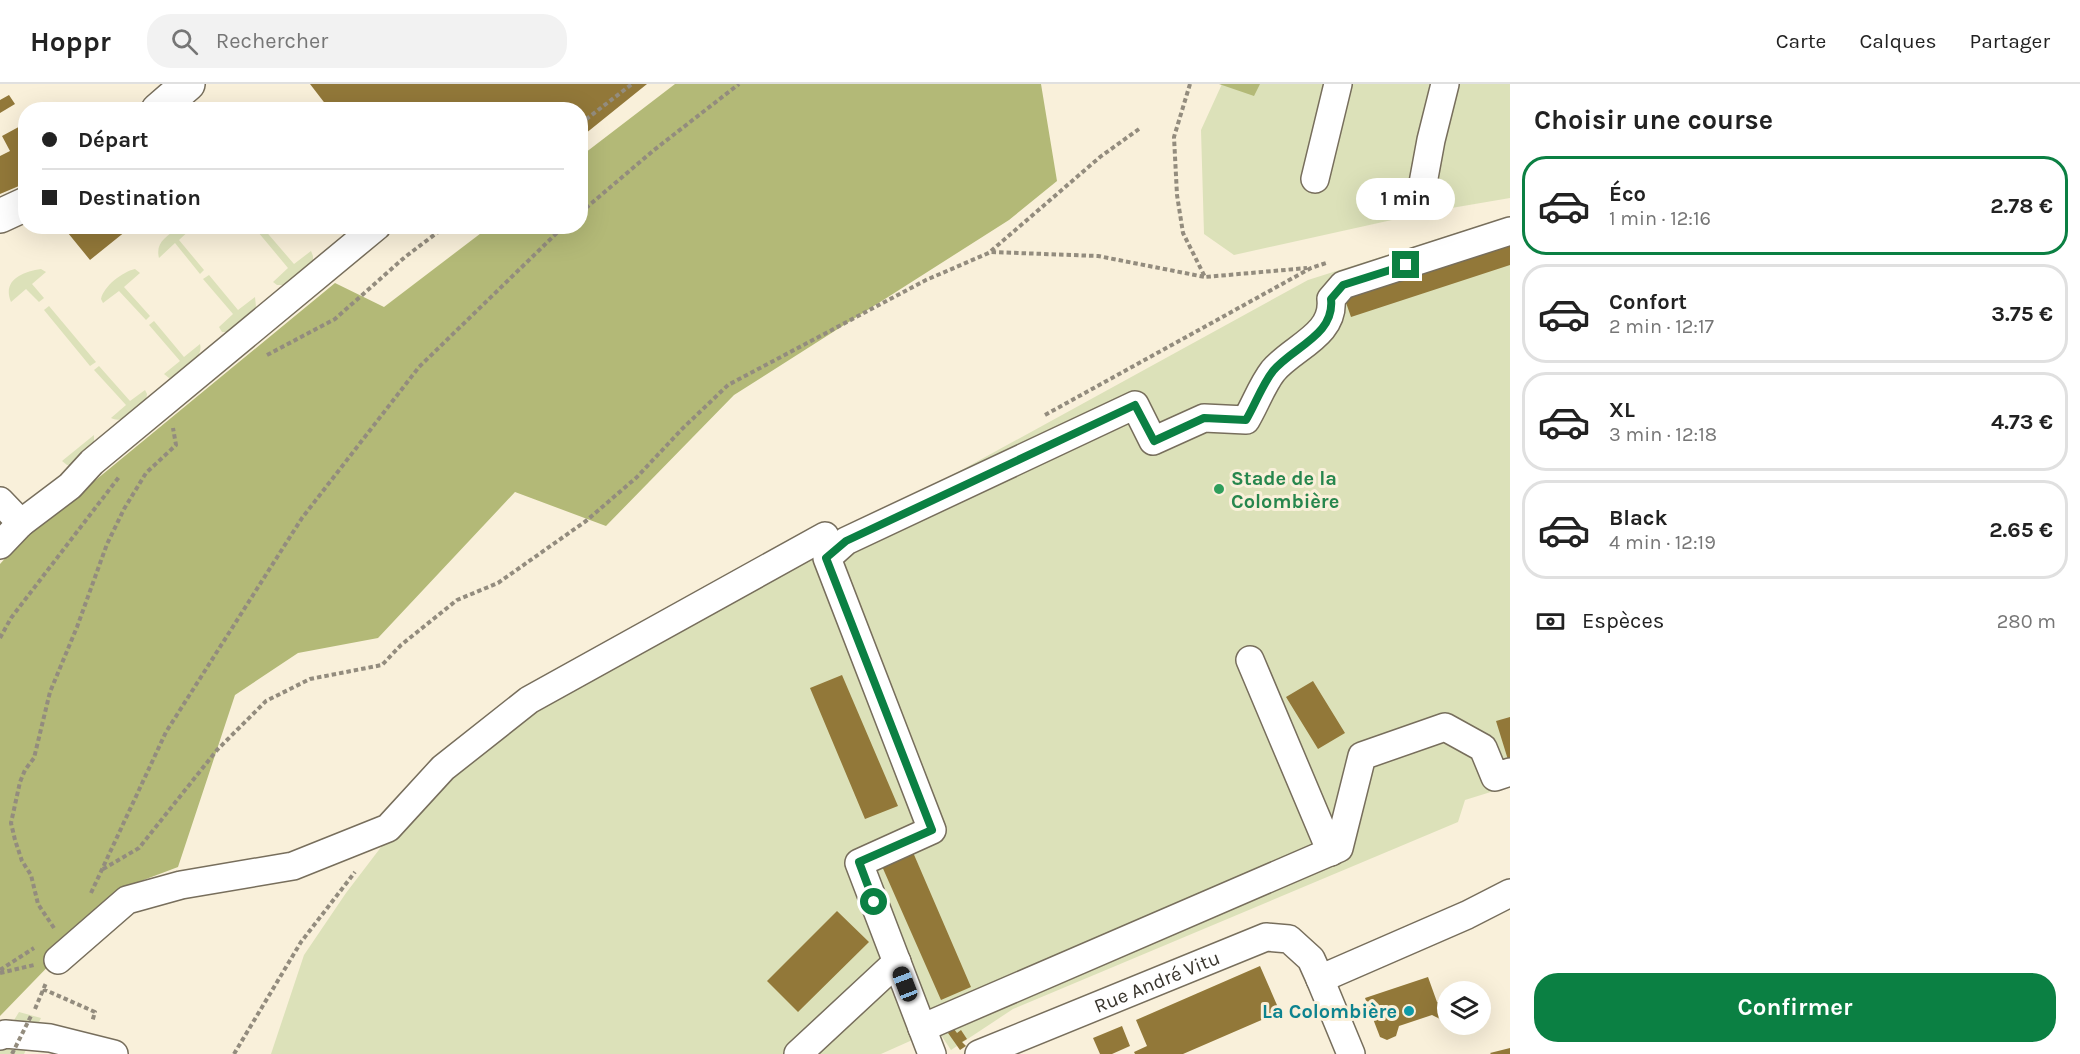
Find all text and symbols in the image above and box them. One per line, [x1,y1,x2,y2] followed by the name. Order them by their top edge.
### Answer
[147,14,567,68] search box
[30,25,111,58] text: Hoppr
[168,25,201,58] icon: search
[216,28,328,54] text: Rechercher
[1776,29,1826,53] text: Carte
[1859,29,1937,53] text: Calques
[1970,29,2050,53] text: Partager
[1534,104,1773,136] text: Choisir une course
[78,127,148,153] text: Départ
[1356,178,1456,220] callout: 1 min
[1537,179,1591,233] icon: car
[1609,181,1646,207] text: Éco
[78,185,201,211] text: Destination
[1380,187,1431,210] text: 1 min
[1990,193,2053,219] text: 2.78 €
[1609,207,1711,230] text: 1 min · 12:16
[1392,251,1419,278] route end
[1537,287,1591,341] icon: car
[1609,289,1687,315] text: Confort
[1991,301,2053,327] text: 3.75 €
[1609,315,1714,338] text: 2 min · 12:17
[1537,395,1591,449] icon: car
[1609,397,1635,423] text: XL
[1991,409,2053,435] text: 4.73 €
[1609,423,1717,446] text: 3 min · 12:18
[1231,467,1339,513] place label: Stade de la Colombière
[1212,482,1226,496] marker: Stade de la Colombière
[1537,503,1591,557] icon: car
[1609,505,1668,531] text: Black
[1989,517,2053,543] text: 2.65 €
[1609,531,1716,554] text: 4 min · 12:19
[1534,605,1567,638] icon: cash
[1582,608,1664,634] text: Espèces
[1997,610,2056,633] text: 280 m
[860,888,887,915] route start
[1091,946,1223,1018] street label: Rue André Vitu
[890,964,920,1004] car
[1534,973,2056,1042] button: Confirmer
[1437,981,1491,1035] map controls
[1437,981,1491,1035] button: layers
[1262,1000,1397,1023] place label: La Colombière
[1402,1004,1416,1018] marker: La Colombière

